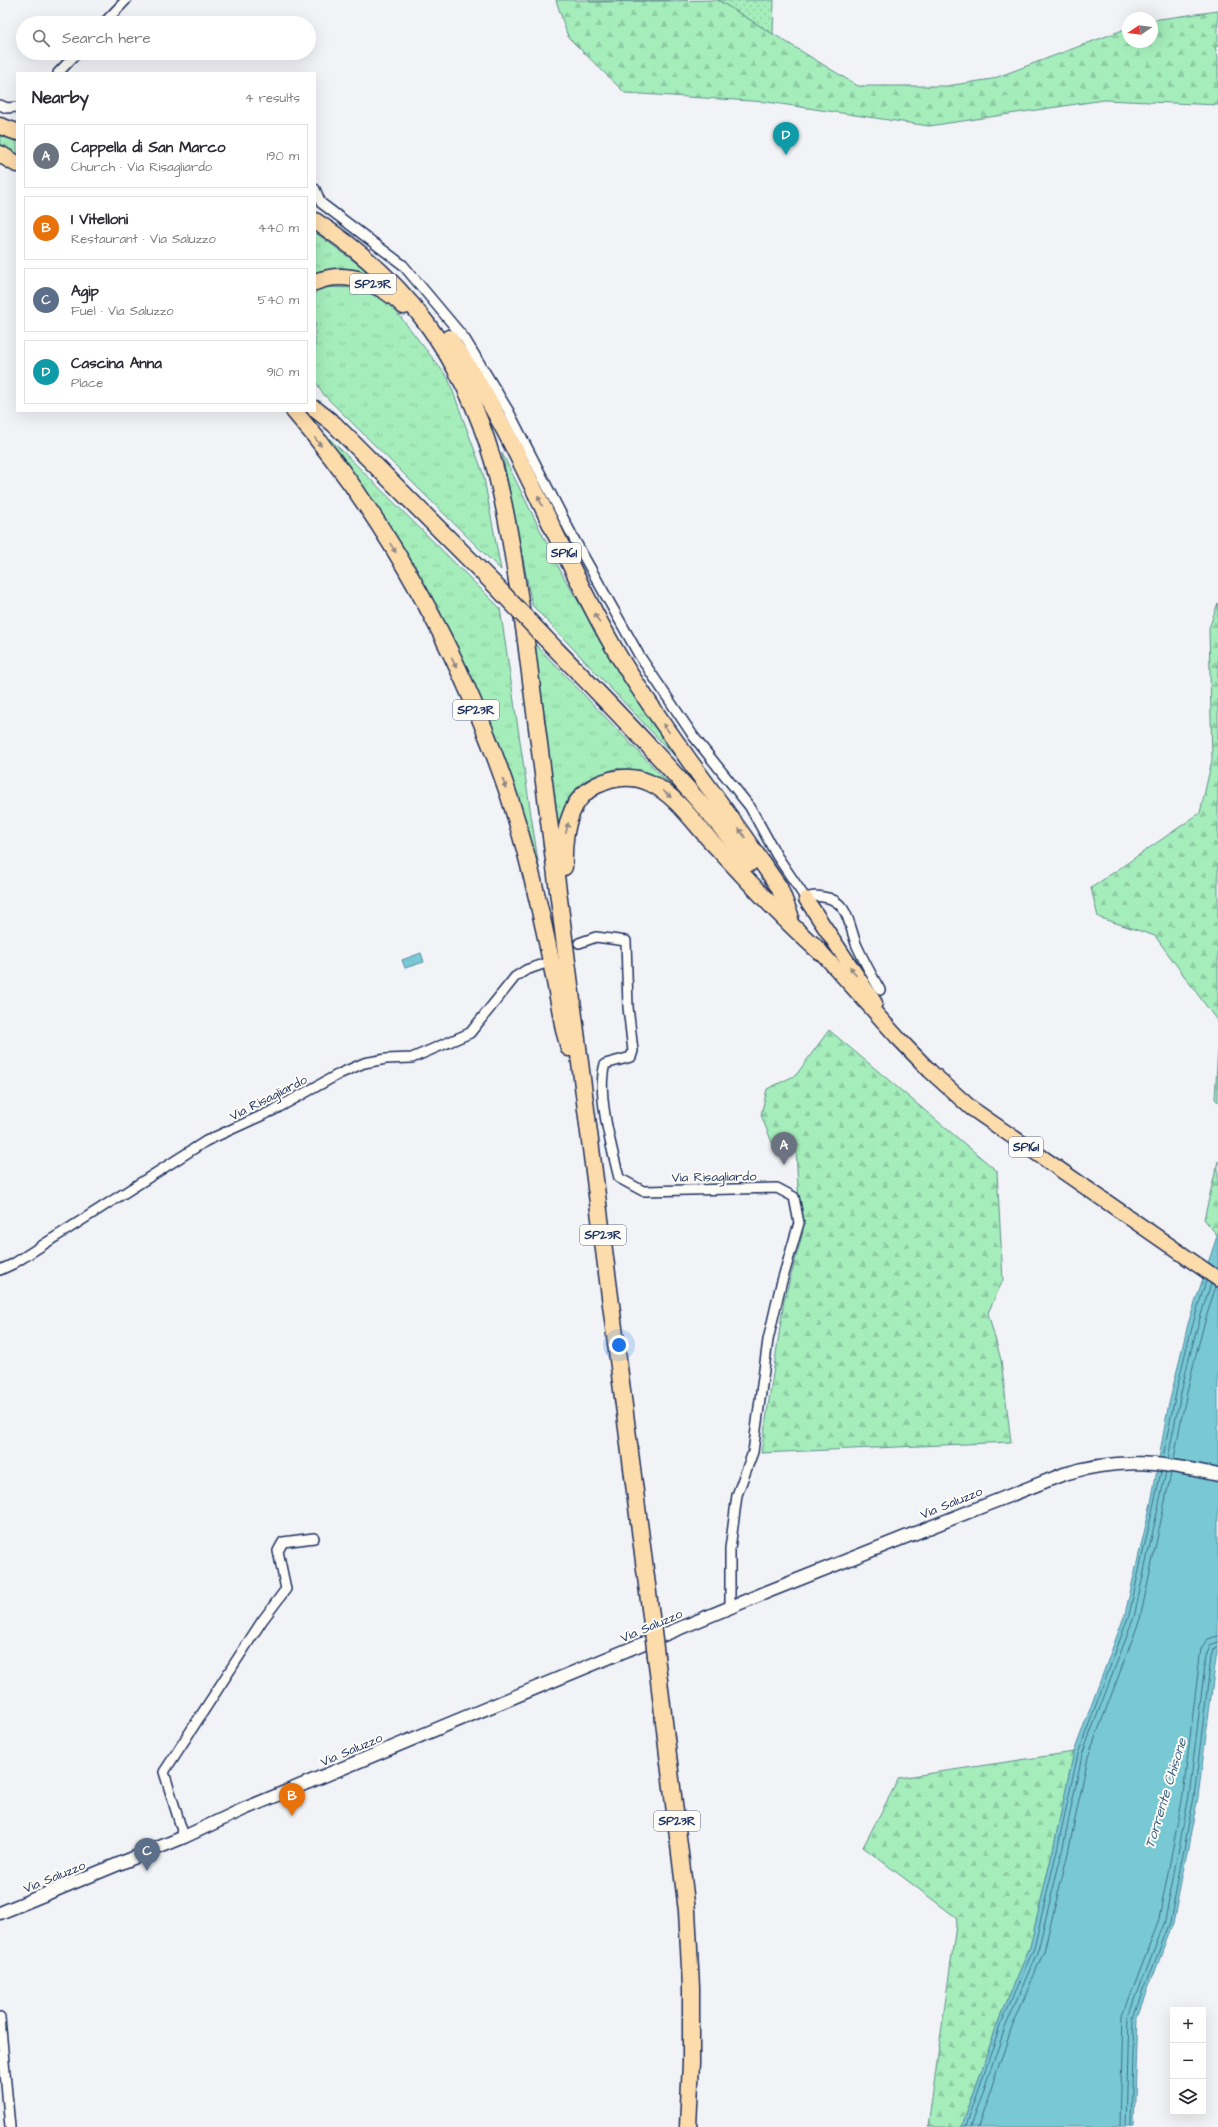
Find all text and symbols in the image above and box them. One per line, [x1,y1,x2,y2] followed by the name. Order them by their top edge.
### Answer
[1122,12,1158,48] north arrow
[16,16,316,60] search box
[30,27,52,49] icon: search
[62,28,151,49] text: Search here
[32,86,89,110] text: Nearby
[245,89,300,107] text: 4 results
[773,122,799,155] pin: D
[71,137,225,158] text: Cappella di San Marco
[42,147,50,165] text: A
[266,147,299,165] text: 190 m
[71,158,212,176] text: Church · Via Risagliardo
[71,209,128,230] text: I Vitelloni
[41,219,51,237] text: B
[258,219,299,237] text: 440 m
[71,230,216,248] text: Restaurant · Via Saluzzo
[350,274,396,294] road number: SP23R
[71,281,99,302] text: Agip
[41,291,51,309] text: C
[257,291,299,309] text: 540 m
[71,302,174,320] text: Fuel · Via Saluzzo
[71,353,162,374] text: Cascina Anna
[42,363,50,381] text: D
[266,363,299,381] text: 910 m
[71,374,103,392] text: Place
[314,436,323,447] one-way arrow
[537,495,543,507] one-way arrow
[389,542,396,554] one-way arrow
[547,543,581,563] road number: SP161
[594,612,600,624] one-way arrow
[451,657,457,668] one-way arrow
[453,700,499,720] road number: SP23R
[662,723,670,733] one-way arrow
[501,777,507,789] one-way arrow
[662,790,672,799] one-way arrow
[564,822,570,834] one-way arrow
[738,828,746,839] one-way arrow
[849,965,857,976] one-way arrow
[227,1070,311,1126] street label: Via Risagliardo
[771,1132,797,1165] pin: A
[1009,1137,1043,1157] road number: SP161
[671,1167,757,1188] street label: Via Risagliardo
[580,1225,626,1245] road number: SP23R
[609,1335,629,1355] your location
[918,1482,986,1524] street label: Via Saluzzo
[618,1605,686,1647] street label: Via Saluzzo
[318,1729,386,1771] street label: Via Saluzzo
[1140,1735,1193,1851] water label: Torrente Chisone
[279,1783,305,1816] pin: B
[654,1811,700,1831] road number: SP23R
[134,1838,160,1871] pin: C
[21,1856,89,1898] street label: Via Saluzzo
[1170,2007,1206,2115] map controls
[1170,2007,1206,2043] button: +
[1170,2043,1206,2079] button: −
[1170,2079,1206,2115] button: layers

